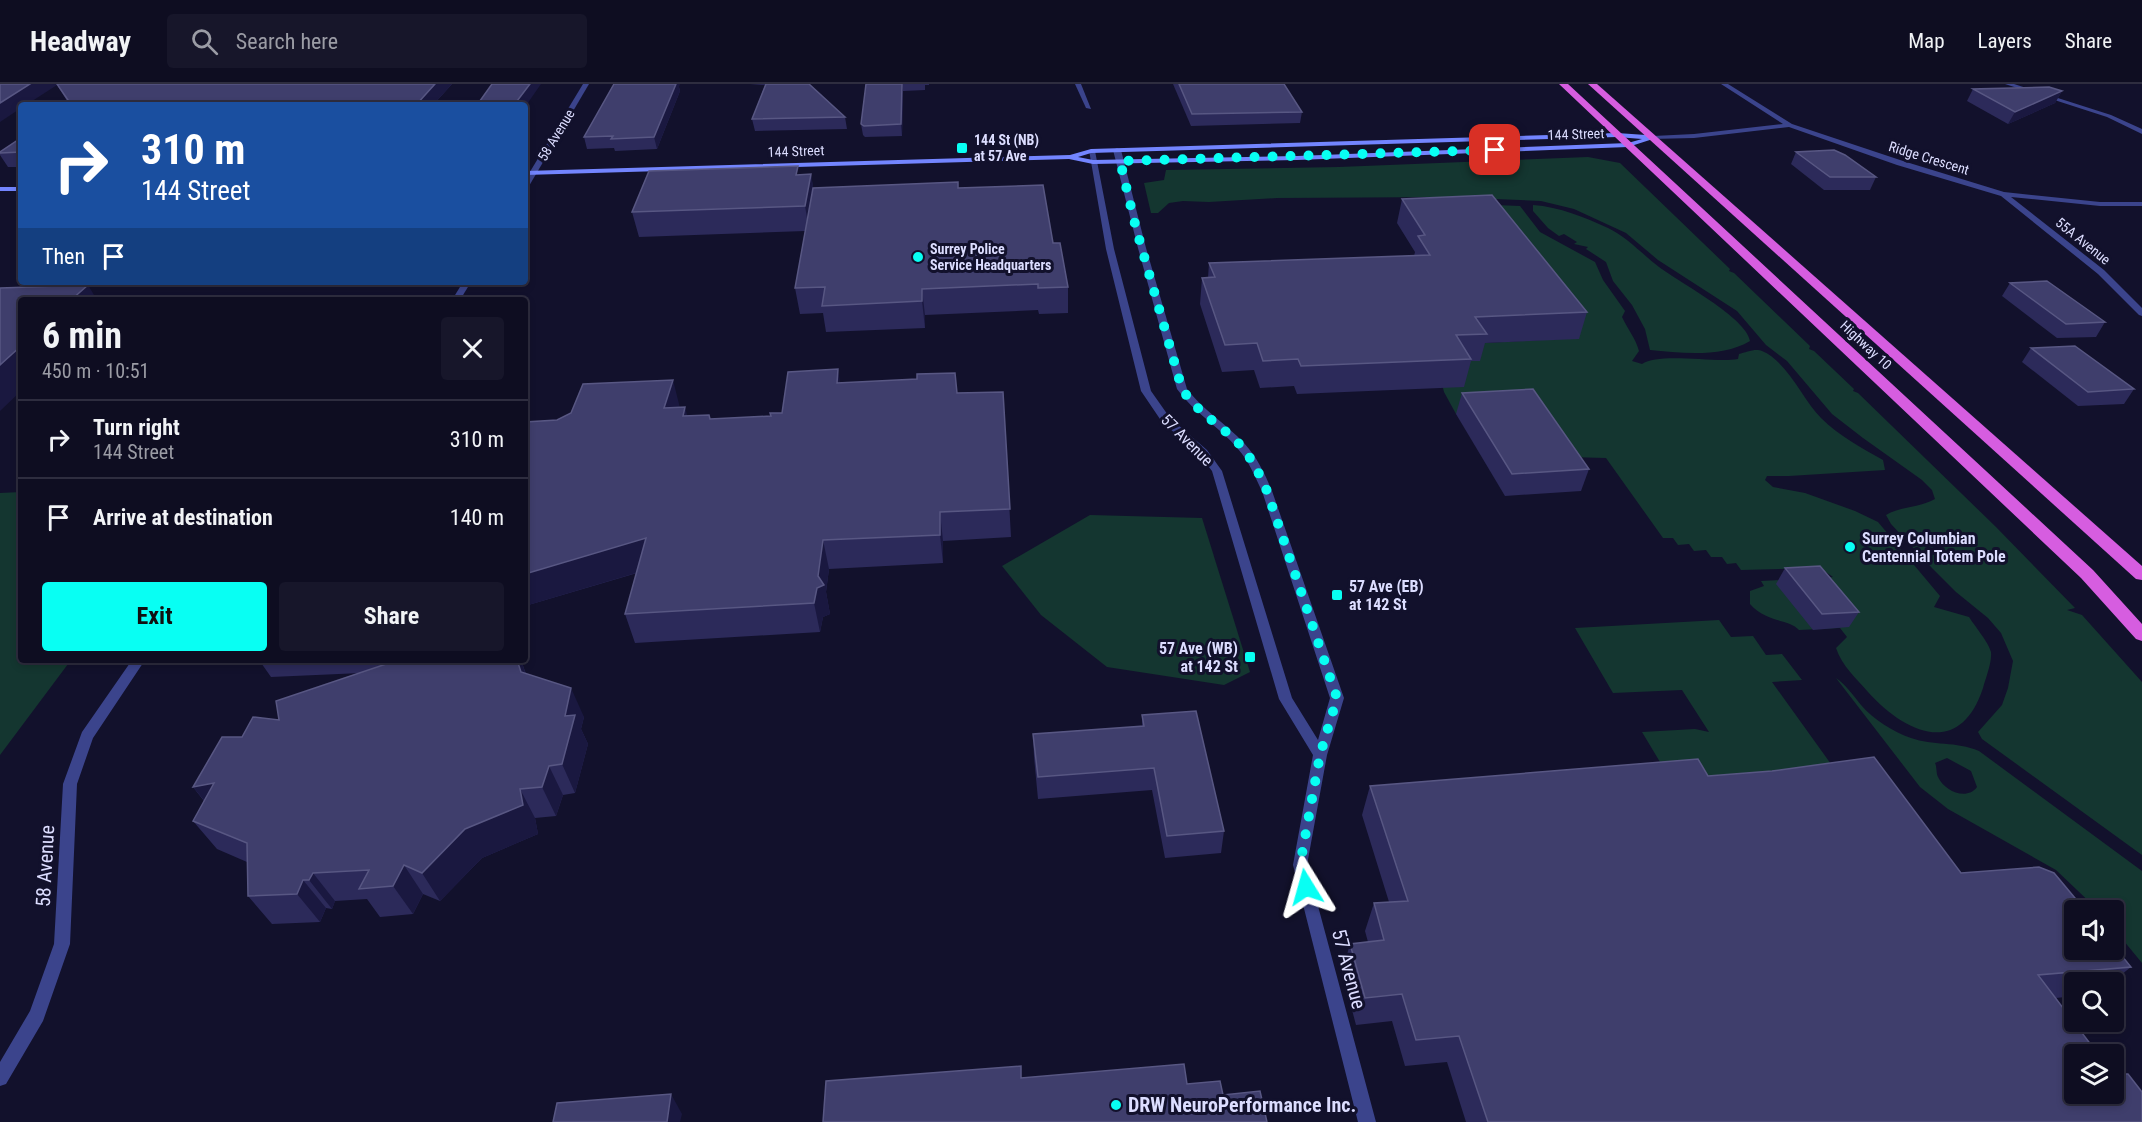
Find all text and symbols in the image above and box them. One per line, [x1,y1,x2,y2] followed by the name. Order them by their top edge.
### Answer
[167,14,587,68] search box
[30,25,131,58] text: Headway
[188,25,221,58] icon: search
[236,29,338,54] text: Search here
[1908,29,1945,53] text: Map
[1978,29,2032,53] text: Layers
[2065,29,2112,53] text: Share
[534,106,578,164] street label: 58 Avenue
[1469,124,1520,175] pin
[141,125,246,174] text: 310 m
[1547,125,1605,143] street label: 144 Street
[42,126,120,204] icon: right
[974,132,1039,164] place label: 144 St (NB) at 57 Ave
[1478,133,1511,166] icon: arrive
[1887,138,1971,178] street label: Ridge Crescent
[955,141,969,155] marker: 144 St (NB) at 57 Ave
[767,142,825,160] street label: 144 Street
[141,175,250,207] text: 144 Street
[2053,214,2114,268] street label: 55A Avenue
[97,240,130,273] icon: arrive
[930,241,1051,273] place label: Surrey Police Service Headquarters
[42,244,85,269] text: Then
[911,250,925,264] marker: Surrey Police Service Headquarters
[42,315,122,357] text: 6 min
[441,317,504,380] button: close
[1837,317,1895,373] street label: Highway 10
[42,359,149,383] text: 450 m · 10:51
[1157,410,1217,470] street label: 57 Avenue
[93,415,180,440] text: Turn right
[42,423,75,456] icon: right
[450,427,504,452] text: 310 m
[93,440,174,464] text: 144 Street
[42,501,75,534] icon: arrive
[93,505,273,530] text: Arrive at destination
[450,505,504,530] text: 140 m
[1862,529,2006,566] place label: Surrey Columbian Centennial Totem Pole
[1843,540,1857,554] marker: Surrey Columbian Centennial Totem Pole
[1349,577,1424,614] place label: 57 Ave (EB) at 142 St
[42,582,267,651] button: Exit
[279,582,504,651] button: Share
[1330,588,1344,602] marker: 57 Ave (EB) at 142 St
[1159,639,1238,676] place label: 57 Ave (WB) at 142 St
[1243,650,1257,664] marker: 57 Ave (WB) at 142 St
[31,824,59,908] street label: 58 Avenue
[1274,855,1338,919] position arrow
[2064,900,2124,1104] map controls
[2064,900,2124,960] button: sound
[1327,926,1371,1012] street label: 57 Avenue
[2064,972,2124,1032] button: search
[2064,1044,2124,1104] button: layers
[1128,1093,1356,1117] place label: DRW NeuroPerformance Inc.
[1109,1098,1123,1112] marker: DRW NeuroPerformance Inc.

